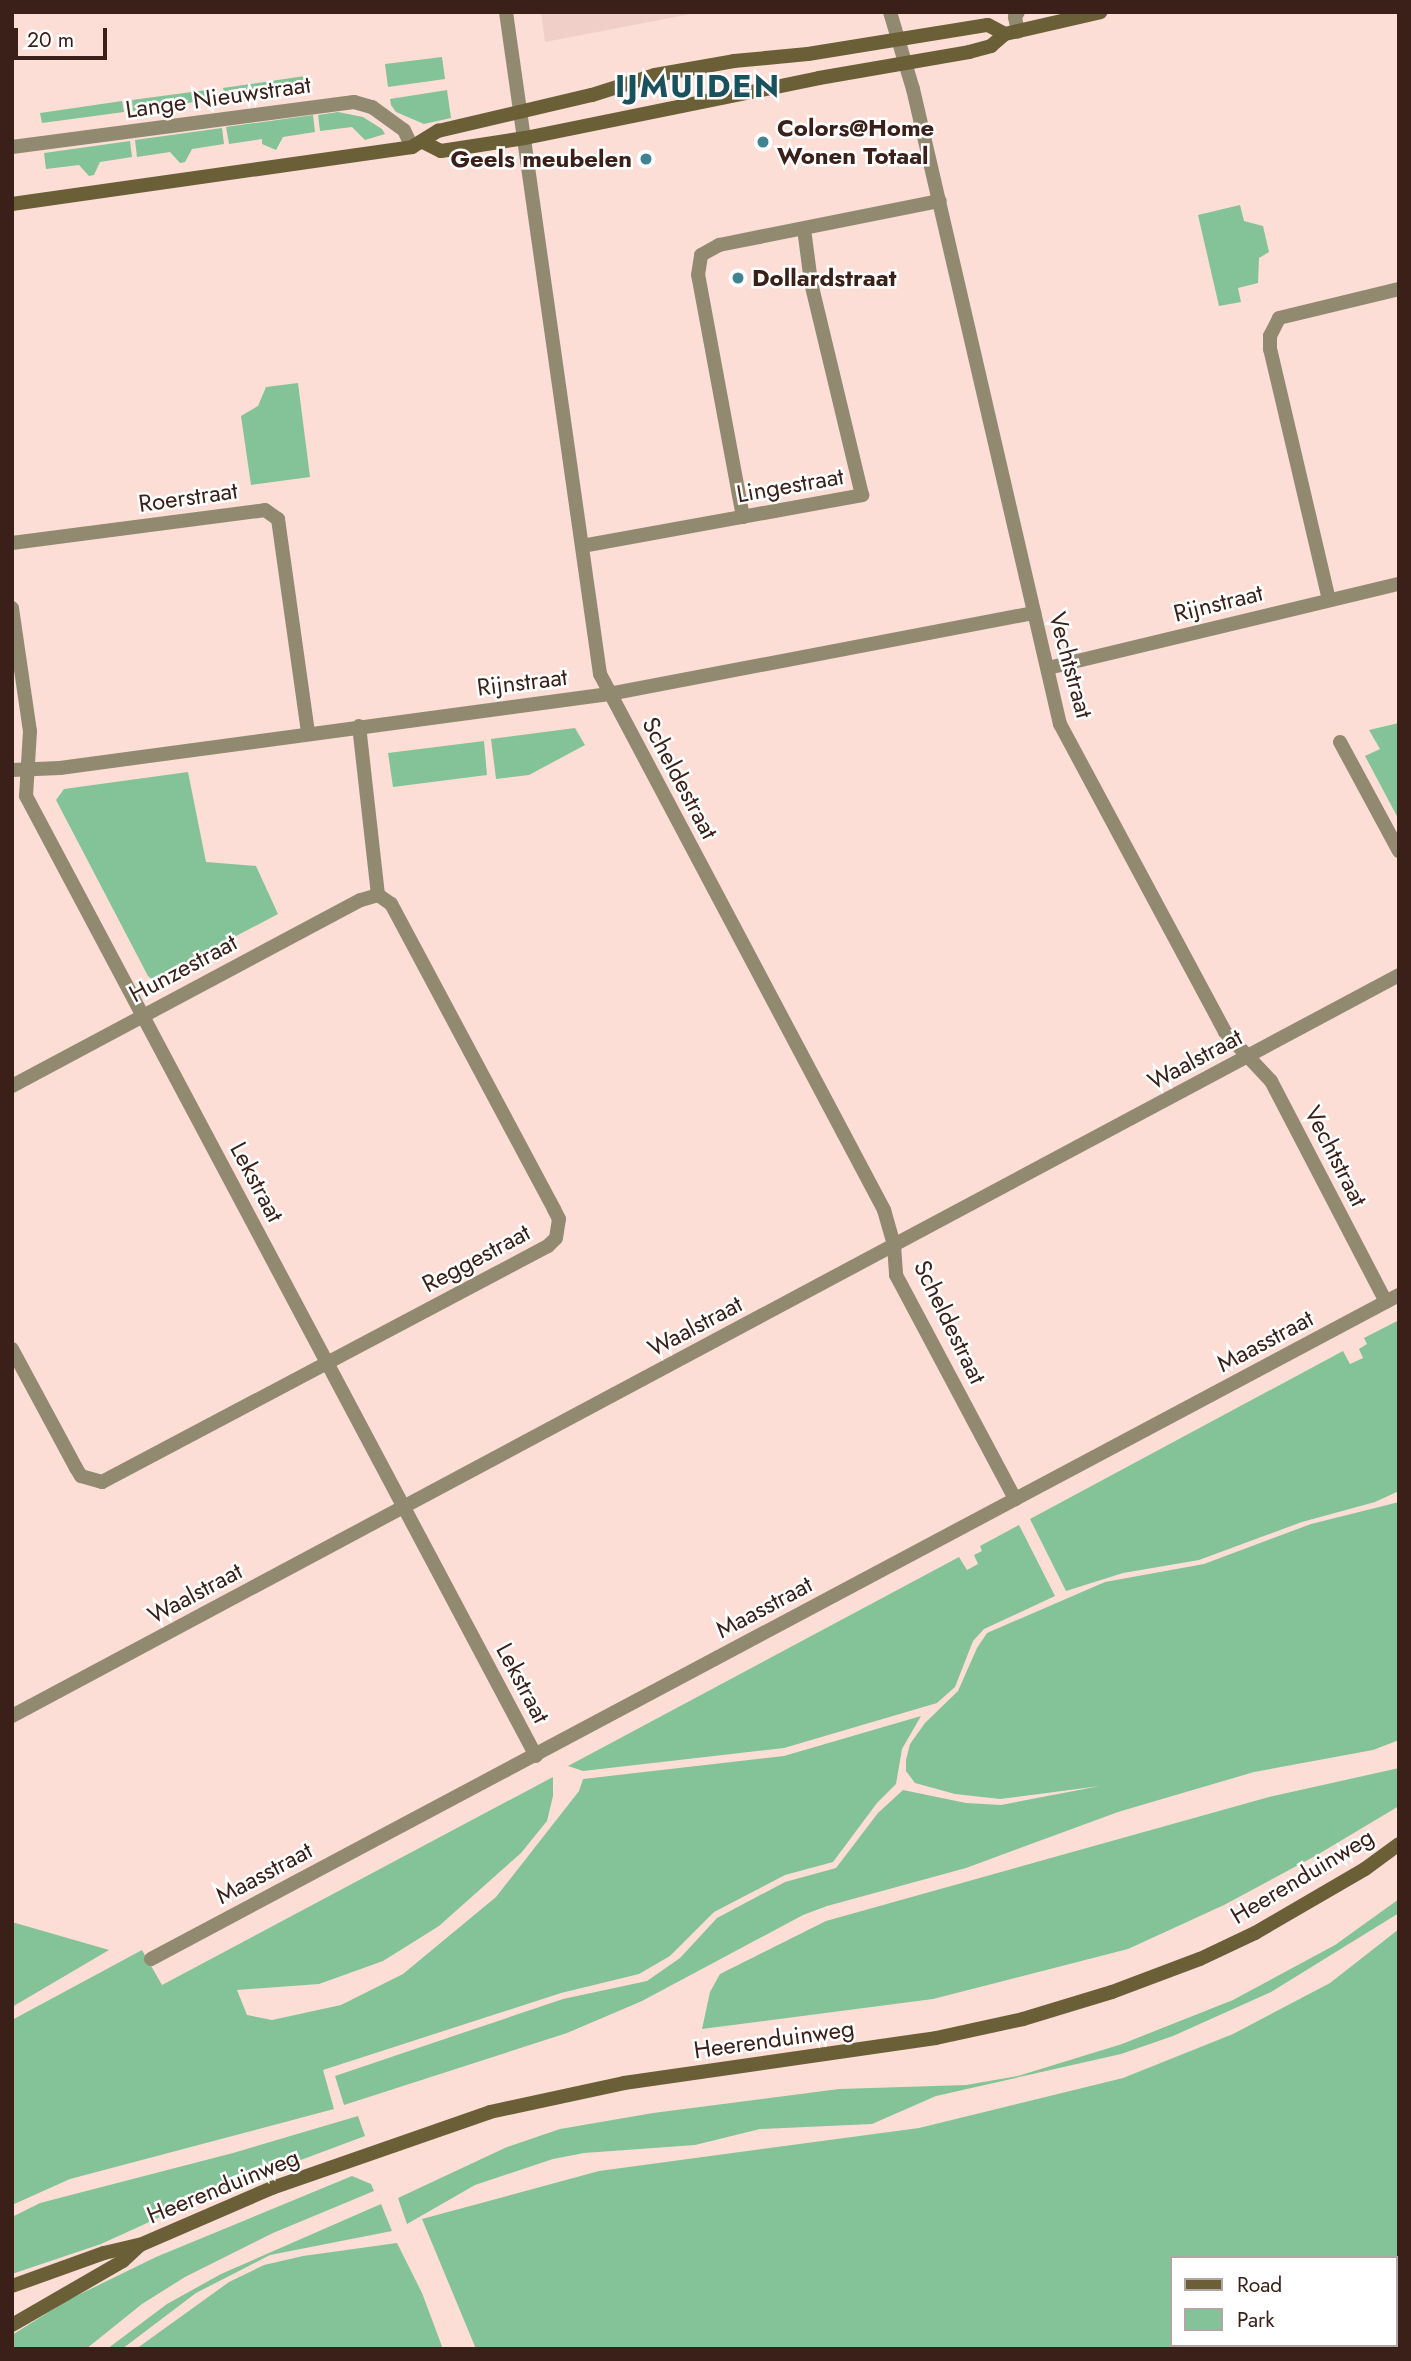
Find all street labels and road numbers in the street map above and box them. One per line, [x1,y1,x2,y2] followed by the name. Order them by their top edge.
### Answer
[123,70,313,124] street label: Lange Nieuwstraat
[734,461,846,509] street label: Lingestraat
[137,476,239,518] street label: Roerstraat
[1170,578,1266,628] street label: Rijnstraat
[1043,609,1099,721] street label: Vechtstraat
[475,662,569,702] street label: Rijnstraat
[636,712,724,844] street label: Scheldestraat
[124,928,242,1008] street label: Hunzestraat
[1143,1022,1247,1096] street label: Waalstraat
[1299,1101,1373,1211] street label: Vechtstraat
[224,1137,290,1227] street label: Lekstraat
[417,1218,535,1298] street label: Reggestraat
[908,1256,992,1388] street label: Scheldestraat
[643,1289,747,1363] street label: Waalstraat
[1212,1304,1318,1378] street label: Maasstraat
[143,1556,247,1630] street label: Waalstraat
[711,1570,817,1644] street label: Maasstraat
[490,1638,556,1728] street label: Lekstraat
[1225,1822,1379,1930] street label: Heerenduinweg
[211,1836,317,1910] street label: Maasstraat
[692,2013,856,2065] street label: Heerenduinweg
[143,2142,303,2230] street label: Heerenduinweg

